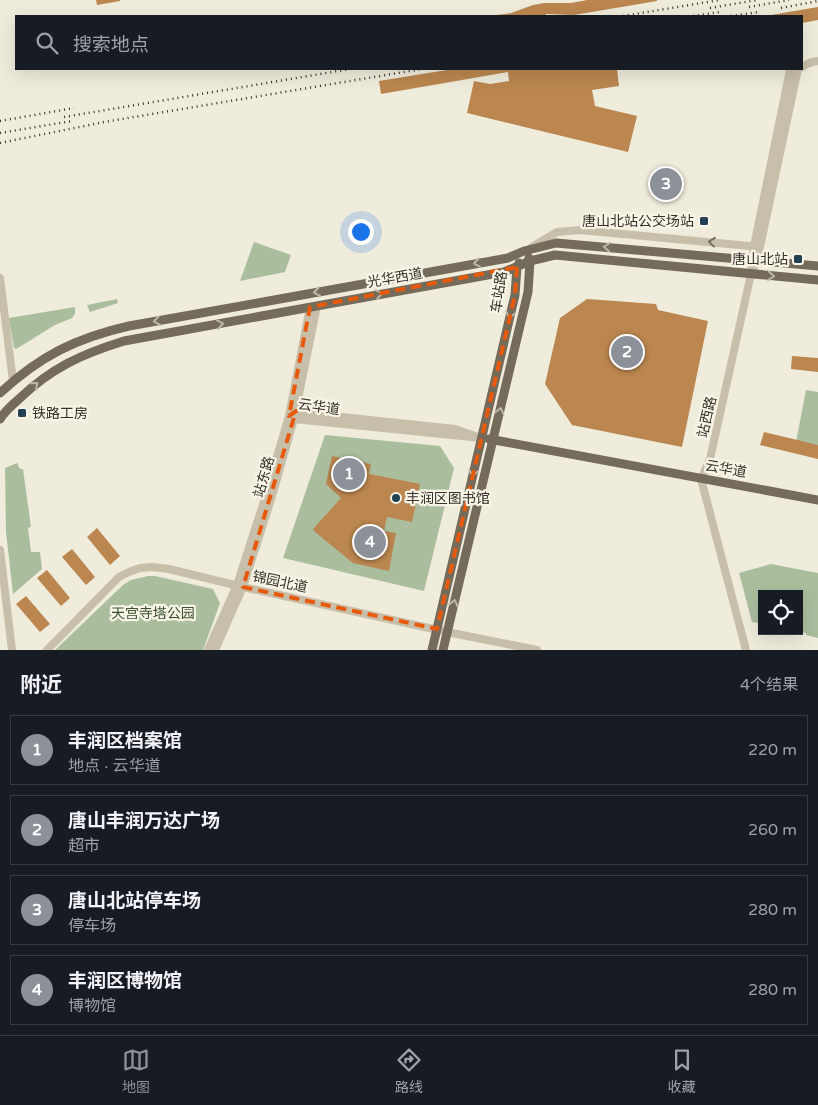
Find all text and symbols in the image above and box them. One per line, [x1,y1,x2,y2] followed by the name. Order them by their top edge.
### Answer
[15,15,803,70] search box
[33,29,61,57] icon: search
[73,34,149,56] text: 搜索地点
[650,165,682,203] pin: 3
[582,213,694,230] place label: 唐山北站公交场站
[698,215,710,227] marker: 唐山北站公交场站
[348,219,374,245] your location
[707,237,715,248] one-way arrow
[603,242,611,253] one-way arrow
[732,251,788,268] place label: 唐山北站
[792,253,804,265] marker: 唐山北站
[473,258,482,268] one-way arrow
[366,265,424,291] street label: 光华西道
[487,270,511,314] street label: 车站路
[767,270,775,281] one-way arrow
[313,287,322,297] one-way arrow
[375,290,384,300] one-way arrow
[505,311,516,320] one-way arrow
[153,315,162,326] one-way arrow
[215,320,224,330] one-way arrow
[611,333,643,371] pin: 2
[29,381,38,390] one-way arrow
[694,395,720,439] street label: 站西路
[297,396,341,418] street label: 云华道
[32,405,88,422] place label: 铁路工房
[494,406,505,415] one-way arrow
[16,407,28,419] marker: 铁路工房
[250,454,278,500] street label: 站东路
[333,455,365,493] pin: 1
[704,457,748,481] street label: 云华道
[468,469,479,478] one-way arrow
[406,490,490,507] place label: 丰润区图书馆
[390,492,402,504] marker: 丰润区图书馆
[354,523,386,561] pin: 4
[251,568,309,596] street label: 锦园北道
[758,590,803,635] map controls
[758,590,803,635] button: locate
[448,598,459,607] one-way arrow
[111,605,195,622] park label: 天宫寺塔公园
[20,673,62,698] text: 附近
[740,675,798,695] text: 4个结果
[68,730,182,752] text: 丰润区档案馆
[32,740,42,760] text: 1
[748,740,797,760] text: 220 m
[68,756,160,776] text: 地点 · 云华道
[68,810,220,832] text: 唐山丰润万达广场
[32,820,42,840] text: 2
[748,820,797,840] text: 260 m
[68,836,100,856] text: 超市
[68,890,201,912] text: 唐山北站停车场
[32,900,42,920] text: 3
[748,900,797,920] text: 280 m
[68,916,116,936] text: 停车场
[68,970,182,992] text: 丰润区博物馆
[32,980,42,1000] text: 4
[748,980,797,1000] text: 280 m
[68,996,116,1016] text: 博物馆
[122,1046,150,1096] tab: 地图
[395,1046,423,1096] tab: 路线
[668,1046,696,1096] tab: 收藏

